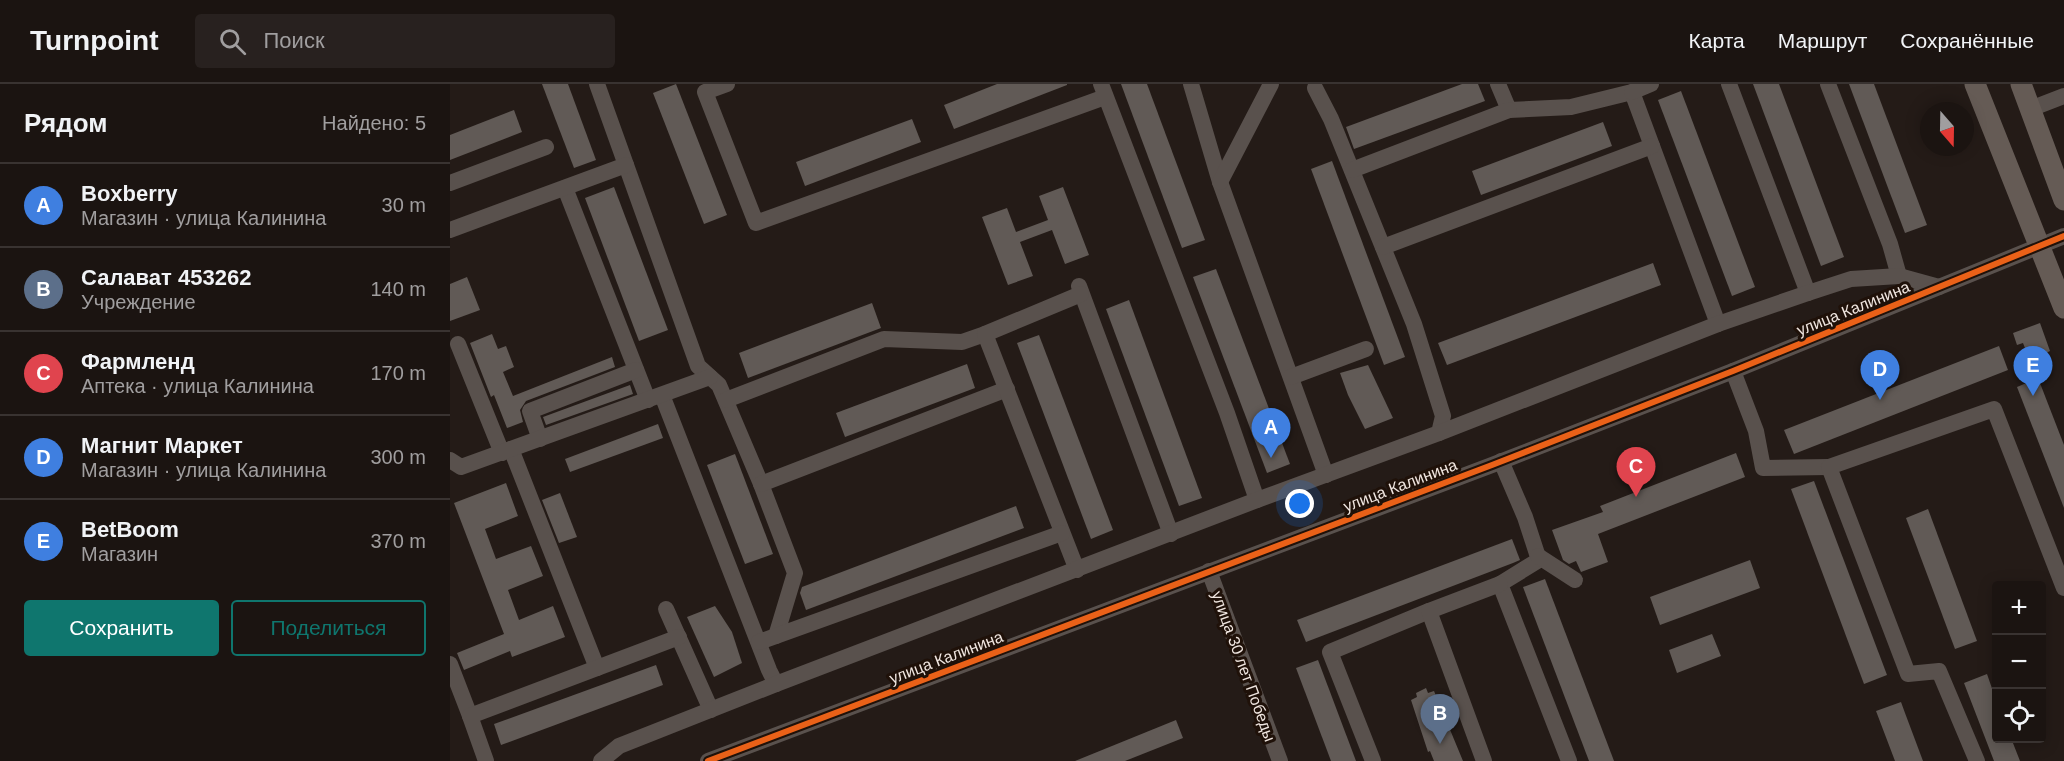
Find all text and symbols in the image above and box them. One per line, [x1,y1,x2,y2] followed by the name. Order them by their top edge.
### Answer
[195,14,615,68] search box
[30,25,159,56] text: Turnpoint
[216,25,249,58] icon: search
[264,28,325,53] text: Поиск
[1689,29,1745,52] text: Карта
[1778,29,1867,52] text: Маршрут
[1900,29,2034,52] text: Сохранённые
[1920,102,1974,156] north arrow
[24,108,107,138] text: Рядом
[322,112,426,134] text: Найдено: 5
[81,181,178,206] text: Boxberry
[36,194,51,216] text: A
[382,194,426,216] text: 30 m
[81,207,326,229] text: Магазин · улица Калинина
[81,265,251,290] text: Салават 453262
[36,278,51,300] text: B
[370,278,426,300] text: 140 m
[1794,278,1912,339] street label: улица Калинина
[81,291,196,313] text: Учреждение
[2014,346,2052,396] pin: E
[81,349,195,374] text: Фармленд
[1860,350,1900,400] pin: D
[36,362,51,384] text: C
[370,362,426,384] text: 170 m
[81,375,314,397] text: Аптека · улица Калинина
[1252,408,1290,458] pin: A
[81,433,243,458] text: Магнит Маркет
[36,446,51,468] text: D
[370,446,426,468] text: 300 m
[1616,448,1656,497] pin: C
[1341,456,1460,515] street label: улица Калинина
[81,459,326,481] text: Магазин · улица Калинина
[1285,489,1314,518] your location
[81,517,179,542] text: BetBoom
[37,530,50,552] text: E
[370,530,426,552] text: 370 m
[81,543,158,565] text: Магазин
[1992,581,2046,743] map controls
[1992,581,2046,635] button: +
[1208,589,1279,744] street label: улица 30 лет Победы
[24,600,219,656] button: Сохранить
[231,600,426,656] button: Поделиться
[887,628,1006,687] street label: улица Калинина
[1992,635,2046,689] button: −
[1992,689,2046,743] button: locate
[1420,694,1460,744] pin: B

